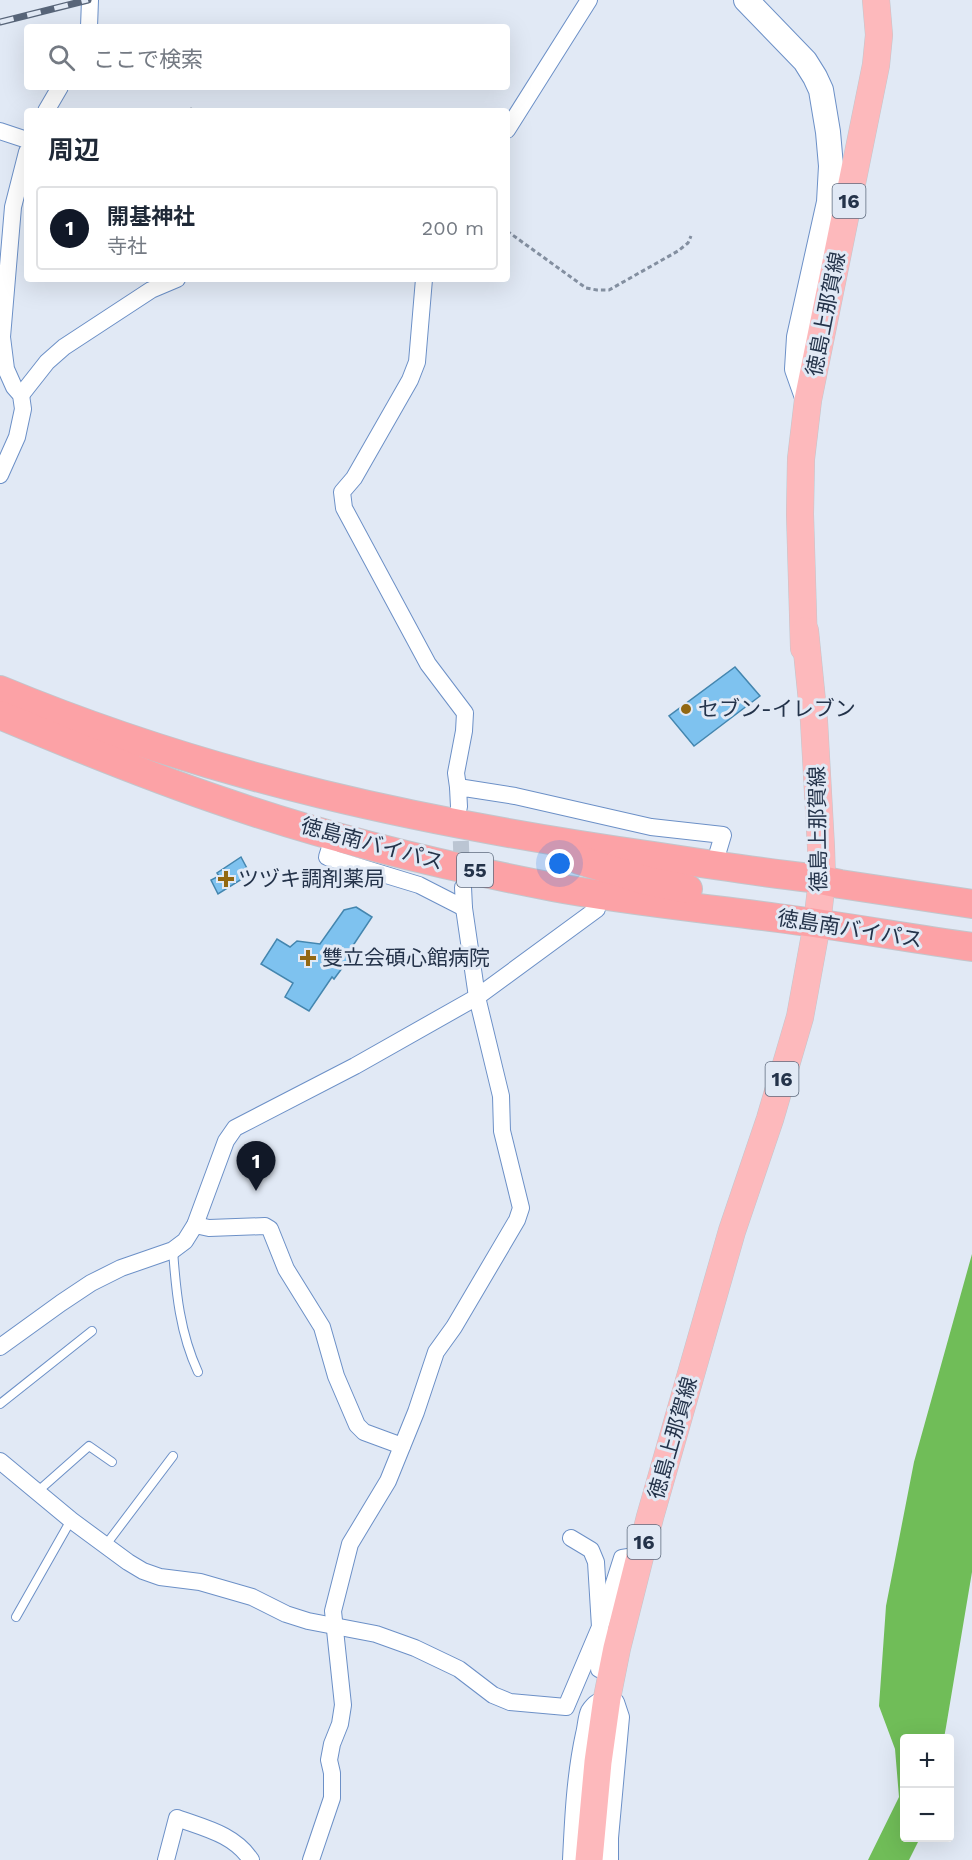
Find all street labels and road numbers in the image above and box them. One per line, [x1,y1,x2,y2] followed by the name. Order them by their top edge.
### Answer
[832,184,866,218] road number: 16
[801,250,850,378] street label: 徳島上那賀線
[804,766,831,892] street label: 徳島上那賀線
[298,812,446,875] street label: 徳島南バイパス
[457,853,493,887] road number: 55
[776,905,924,952] street label: 徳島南バイパス
[766,1062,798,1096] road number: 16
[643,1374,702,1502] street label: 徳島上那賀線
[628,1525,660,1559] road number: 16

